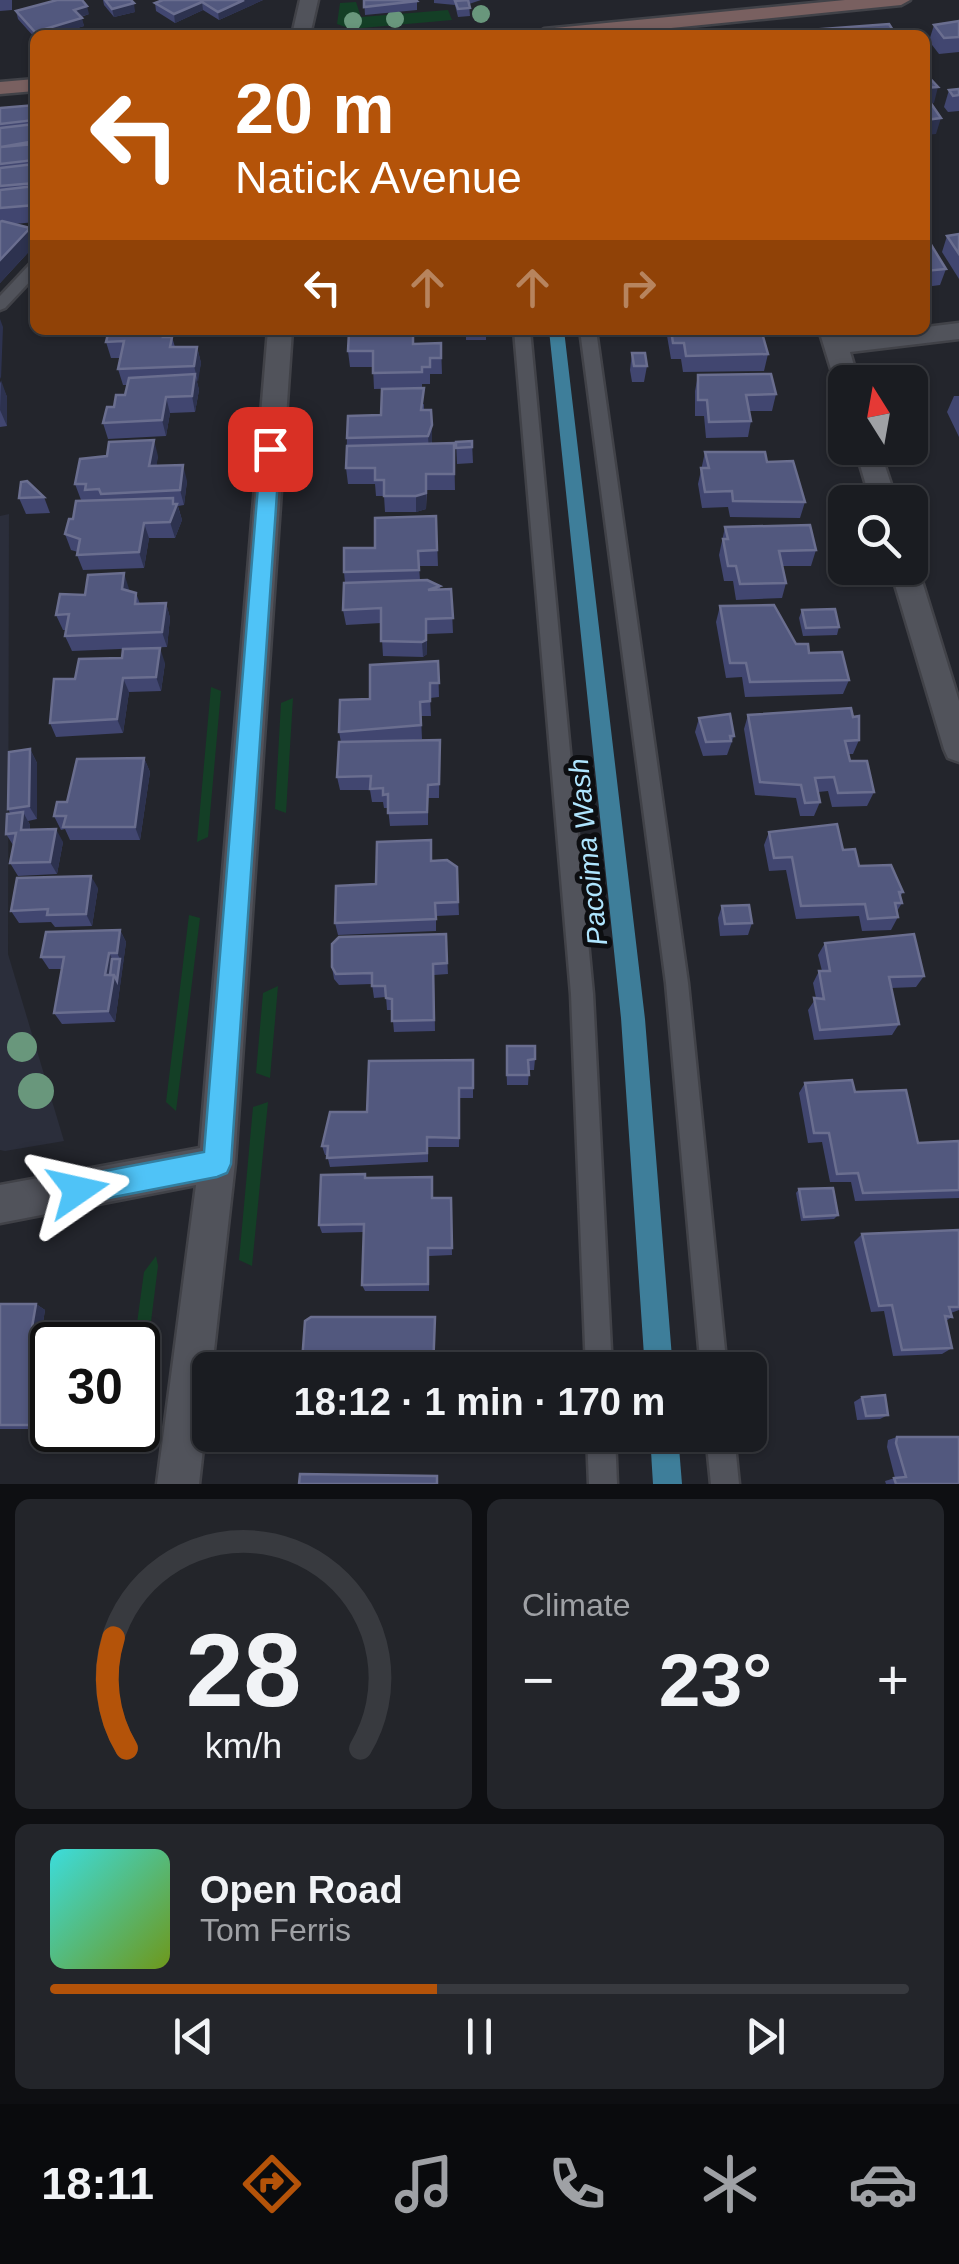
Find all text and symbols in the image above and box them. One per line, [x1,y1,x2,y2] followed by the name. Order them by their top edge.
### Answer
[70,70,200,200] icon: left
[235,70,395,148] text: 20 m
[235,152,522,203] text: Natick Avenue
[295,260,350,315] icon: left
[400,260,455,315] icon: ahead
[505,260,560,315] icon: ahead
[610,260,665,315] icon: right
[828,365,928,465] north arrow
[828,365,928,585] map controls
[228,407,313,492] pin
[243,422,298,477] icon: arrive
[828,485,928,585] button: search
[563,757,613,947] water label: Pacoima Wash
[26,1138,130,1242] position arrow
[30,1322,160,1452] speed limit sign: 30
[294,1381,665,1423] text: 18:12 · 1 min · 170 m
[522,1587,630,1623] text: Climate
[186,1612,301,1728] text: 28
[659,1638,772,1722] text: 23°
[522,1649,554,1711] text: −
[877,1649,909,1711] text: +
[205,1726,282,1766] text: km/h
[200,1869,403,1911] text: Open Road
[200,1912,351,1948] text: Tom Ferris
[166,2009,221,2064] icon: previous
[452,2009,507,2064] icon: pause
[738,2009,793,2064] icon: next
[237,2149,307,2219] icon: directions
[389,2149,459,2219] icon: music
[542,2149,612,2219] icon: phone
[695,2149,765,2219] icon: climate
[848,2149,918,2219] icon: car
[41,2158,154,2209] text: 18:11

